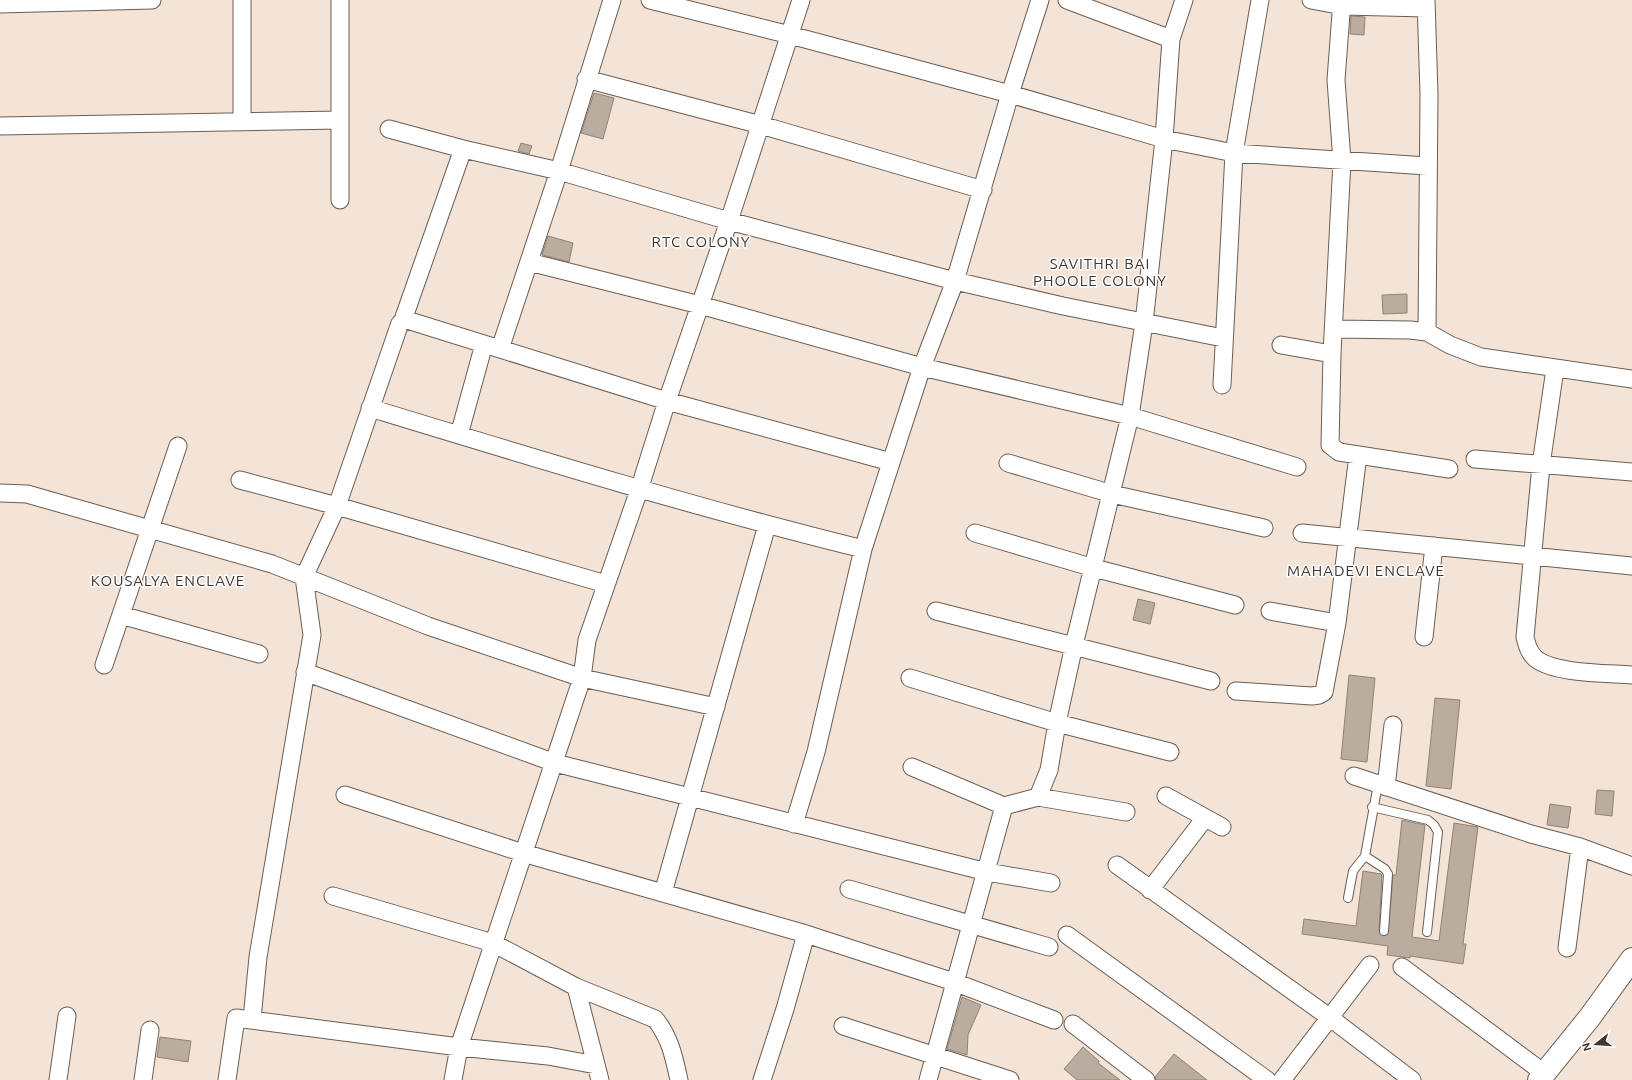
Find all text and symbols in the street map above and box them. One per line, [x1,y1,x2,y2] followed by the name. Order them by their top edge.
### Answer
[652,233,750,250] district label: RTC COLONY
[1033,255,1167,289] district label: SAVITHRI BAI PHOOLE COLONY
[1287,562,1445,579] district label: MAHADEVI ENCLAVE
[91,572,245,589] district label: KOUSALYA ENCLAVE
[1576,1024,1616,1064] north arrow
[1579,1041,1593,1053] text: N

